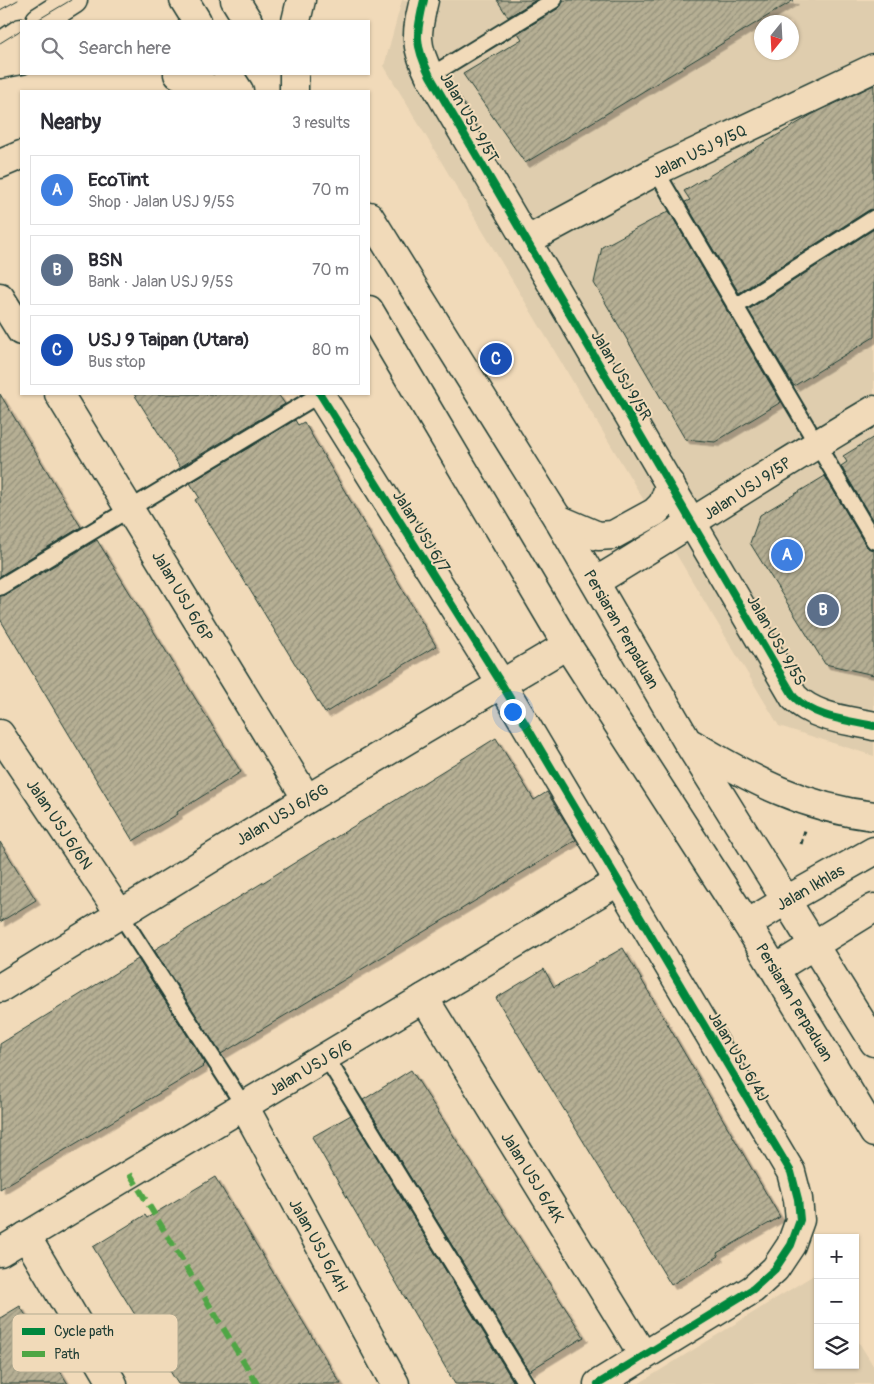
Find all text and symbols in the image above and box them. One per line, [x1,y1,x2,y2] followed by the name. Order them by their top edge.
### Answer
[754,15,799,60] north arrow
[20,20,370,75] search box
[38,34,66,62] icon: search
[78,36,171,60] text: Search here
[435,69,503,166] street label: Jalan USJ 9/5T
[40,109,101,136] text: Nearby
[292,113,350,133] text: 3 results
[649,121,750,183] street label: Jalan USJ 9/5Q
[88,168,149,192] text: EcoTint
[52,180,62,200] text: A
[312,180,349,200] text: 70 m
[88,192,235,212] text: Shop · Jalan USJ 9/5S
[88,248,123,272] text: BSN
[52,260,62,280] text: B
[312,260,349,280] text: 70 m
[88,272,233,292] text: Bank · Jalan USJ 9/5S
[586,327,656,424] street label: Jalan USJ 9/5R
[88,328,250,352] text: USJ 9 Taipan (Utara)
[52,340,62,360] text: C
[312,340,349,360] text: 80 m
[480,340,512,378] pin: C
[88,352,146,372] text: Bus stop
[700,453,795,525] street label: Jalan USJ 9/5P
[388,487,455,577] street label: Jalan USJ 6/7
[771,536,803,574] pin: A
[147,547,217,646] street label: Jalan USJ 6/6P
[579,566,663,693] street label: Persiaran Perpaduan
[807,591,839,629] pin: B
[742,592,810,689] street label: Jalan USJ 9/5S
[500,699,526,725] your location
[22,776,97,874] street label: Jalan USJ 6/6N
[233,779,332,850] street label: Jalan USJ 6/6G
[773,860,848,915] street label: Jalan Ikhlas
[751,940,837,1065] street label: Persiaran Perpaduan
[703,1008,773,1105] street label: Jalan USJ 6/4J
[265,1035,356,1101] street label: Jalan USJ 6/6
[496,1128,568,1227] street label: Jalan USJ 6/4K
[284,1195,352,1296] street label: Jalan USJ 6/4H
[814,1234,859,1369] map controls
[814,1234,859,1279] button: +
[814,1279,859,1324] button: −
[12,1314,178,1372] legend
[54,1323,114,1340] text: Cycle path
[814,1324,859,1369] button: layers
[54,1346,79,1363] text: Path

